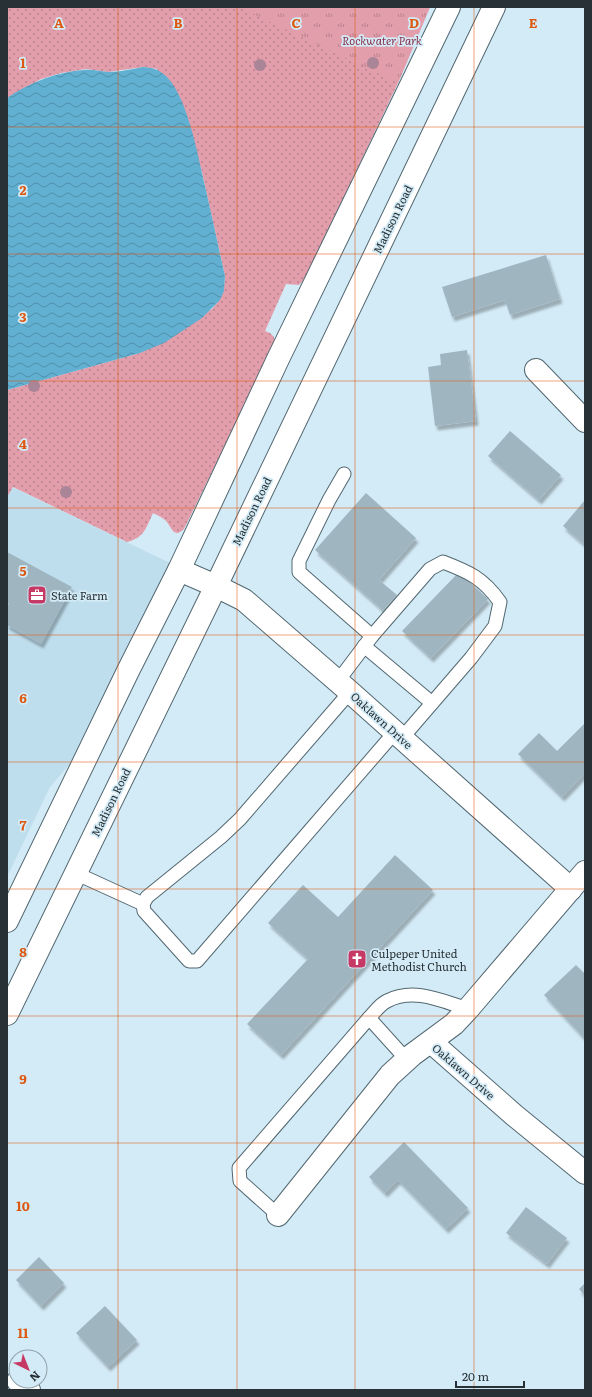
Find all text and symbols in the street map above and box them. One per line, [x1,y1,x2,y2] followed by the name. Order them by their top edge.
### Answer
[54,13,64,32] text: A
[174,13,183,32] text: B
[291,13,301,32] text: C
[409,13,419,32] text: D
[529,13,538,32] text: E
[342,32,422,48] park label: Rockwater Park
[20,53,26,72] text: 1
[20,180,27,199] text: 2
[368,182,416,256] street label: Madison Road
[19,307,27,326] text: 3
[19,434,27,453] text: 4
[227,474,275,548] street label: Madison Road
[19,561,27,580] text: 5
[26,584,48,606] office icon: State Farm
[51,587,108,603] place label: State Farm
[19,688,27,707] text: 6
[348,688,417,752] street label: Oaklawn Drive
[86,765,134,839] street label: Madison Road
[19,815,27,834] text: 7
[19,942,27,961] text: 8
[371,945,467,974] place label: Culpeper United Methodist Church
[346,948,368,970] church icon: Culpeper United Methodist Church
[429,1039,499,1103] street label: Oaklawn Drive
[19,1069,27,1088] text: 9
[16,1196,30,1215] text: 10
[18,1323,29,1342] text: 11
[8,1349,48,1389] north arrow
[456,1363,524,1389] scale bar
[462,1367,489,1385] text: 20 m
[27,1368,44,1386] text: N

